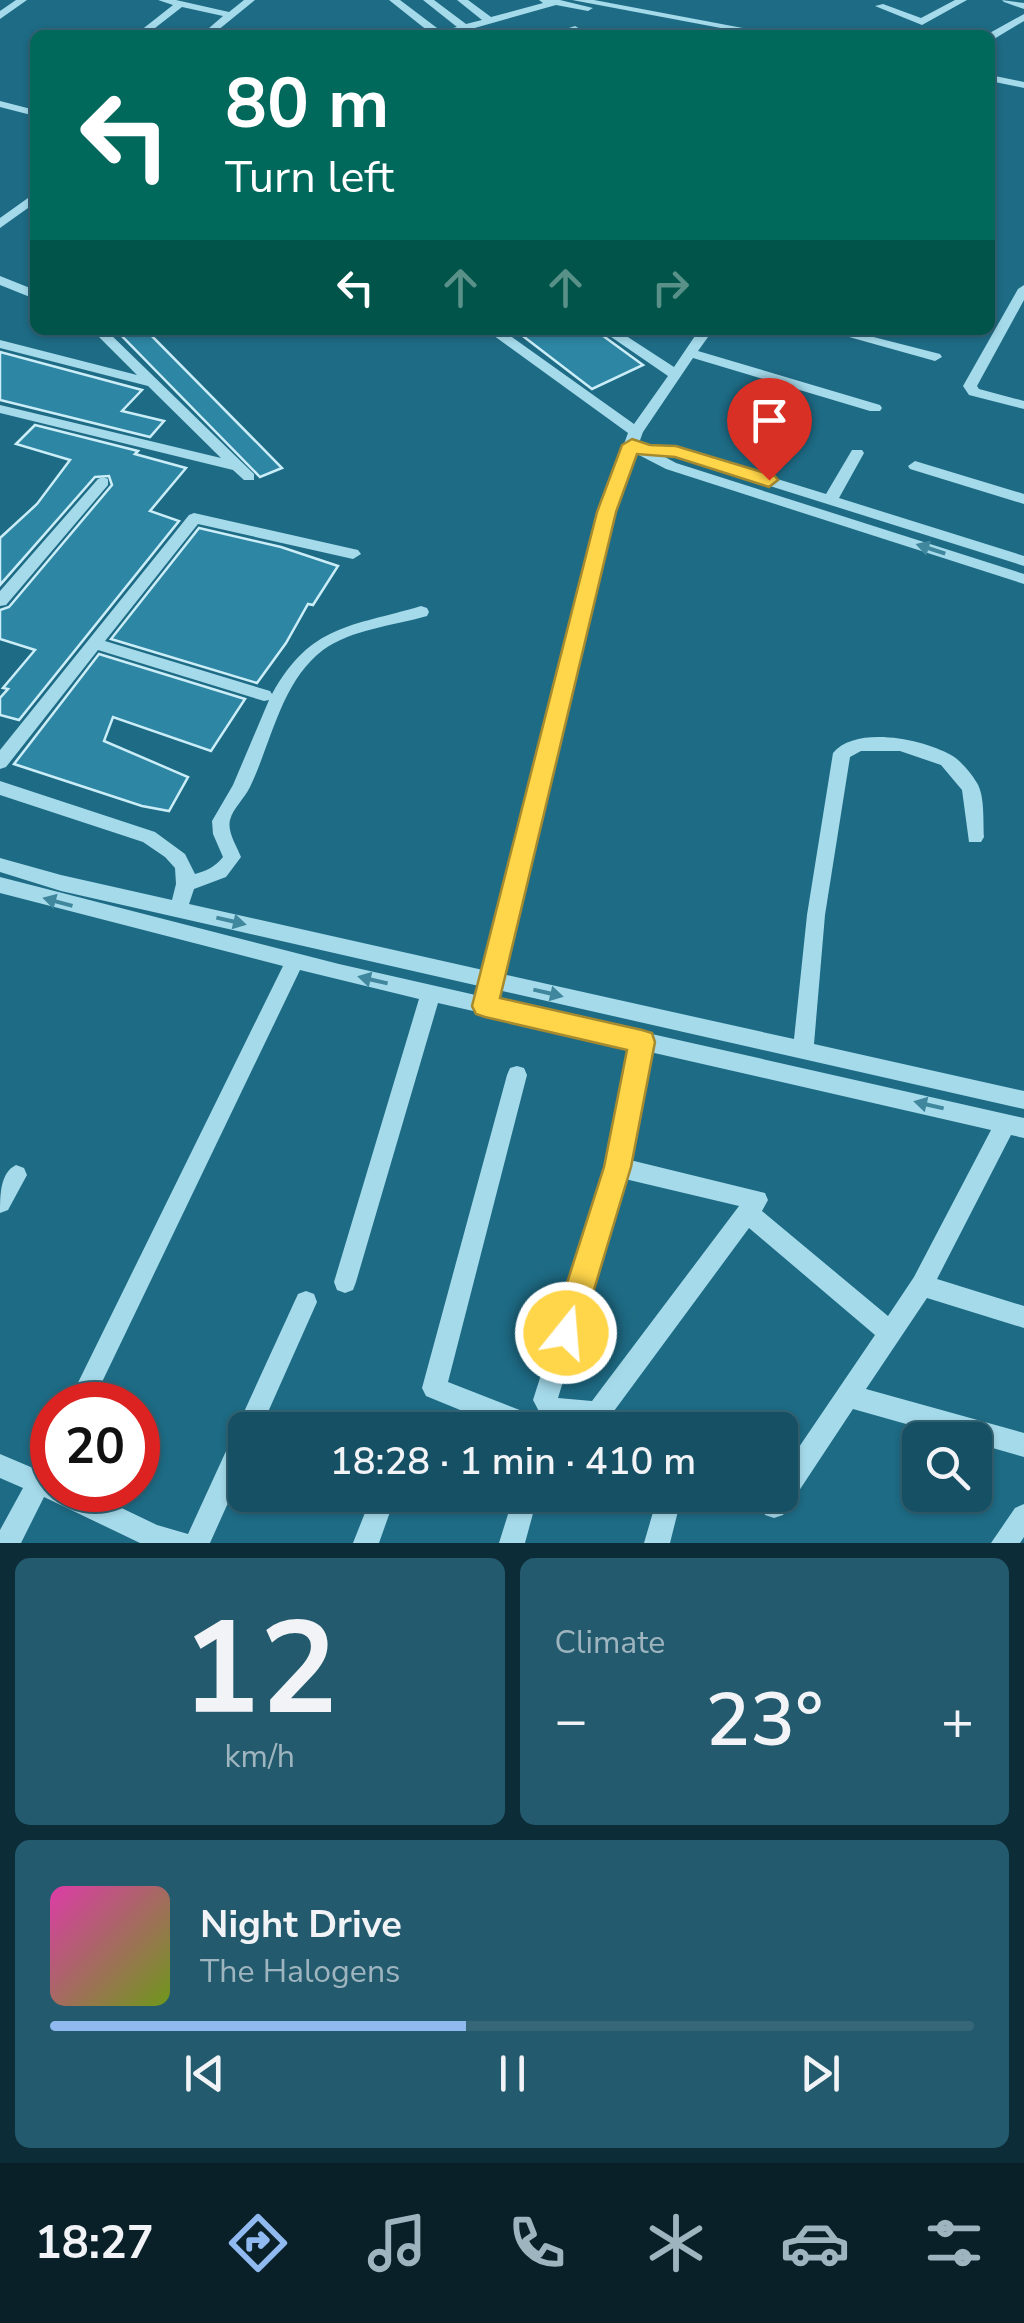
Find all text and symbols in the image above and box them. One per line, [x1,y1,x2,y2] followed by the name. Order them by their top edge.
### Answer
[225,56,389,152] text: 80 m
[60,70,190,200] icon: left
[225,147,394,208] text: Turn left
[328,260,383,315] icon: left
[433,260,488,315] icon: ahead
[538,260,593,315] icon: ahead
[643,260,698,315] icon: right
[727,378,812,481] pin
[742,393,797,448] icon: arrive
[915,541,946,556] one-way arrow
[42,893,73,909] one-way arrow
[215,914,246,929] one-way arrow
[357,972,388,987] one-way arrow
[533,985,564,1001] one-way arrow
[913,1097,944,1113] one-way arrow
[514,1281,618,1385] position arrow
[30,1382,160,1512] speed limit sign: 20
[902,1422,992,1512] map controls
[902,1422,992,1512] button: search
[330,1436,696,1487] text: 18:28 · 1 min · 410 m
[182,1581,338,1758] text: 12
[555,1621,665,1664] text: Climate
[705,1669,823,1771] text: 23°
[555,1683,588,1758] text: −
[941,1683,974,1758] text: +
[224,1735,295,1778] text: km/h
[200,1899,402,1950] text: Night Drive
[200,1950,400,1993] text: The Halogens
[177,2046,232,2101] icon: previous
[485,2046,540,2101] icon: pause
[793,2046,848,2101] icon: next
[223,2208,293,2278] icon: directions
[362,2208,432,2278] icon: music
[502,2208,572,2278] icon: phone
[641,2208,711,2278] icon: climate
[780,2208,850,2278] icon: car
[919,2208,989,2278] icon: filters
[35,2213,154,2274] text: 18:27

